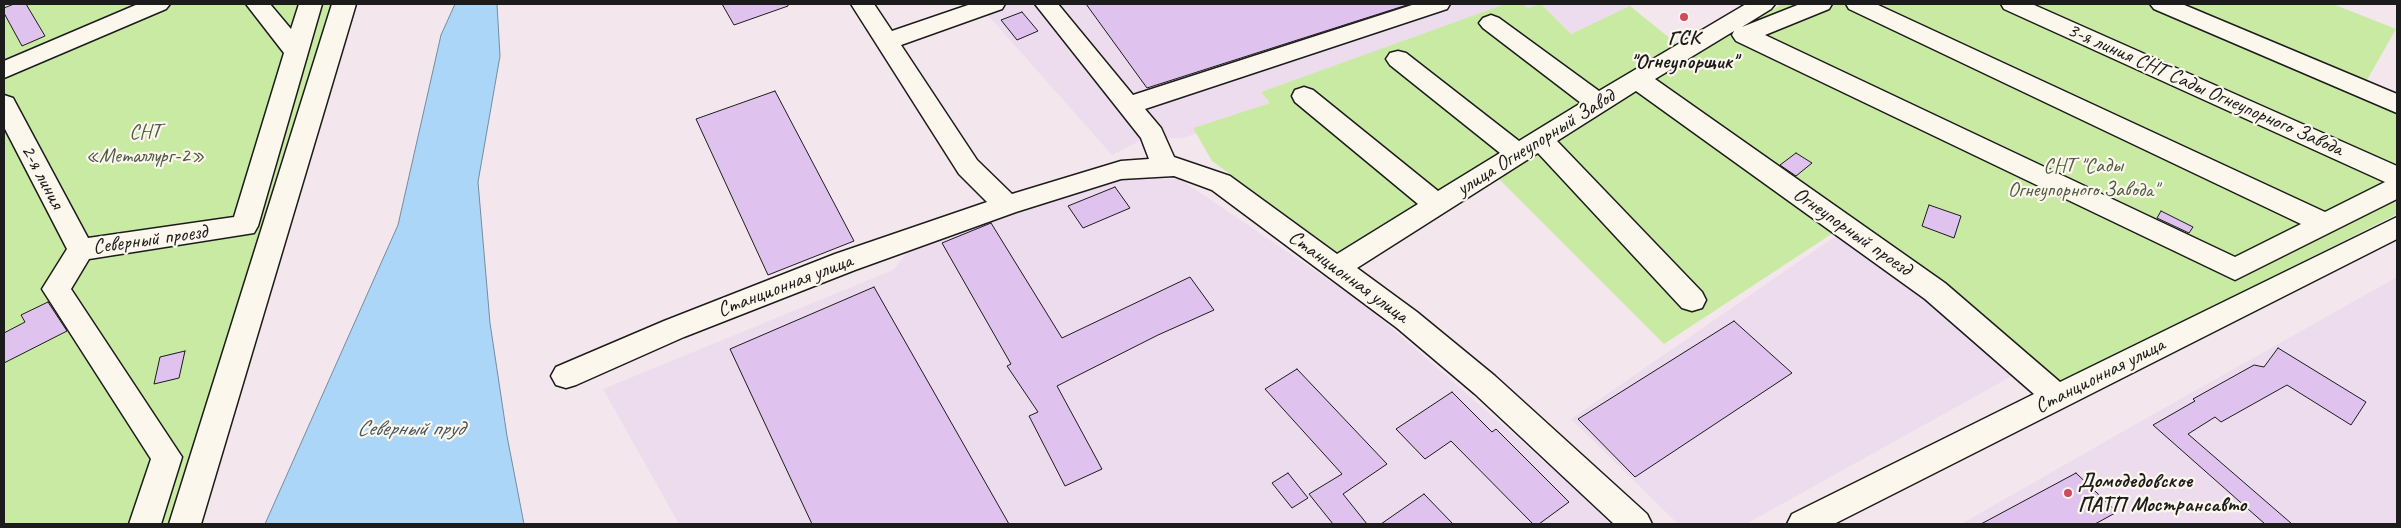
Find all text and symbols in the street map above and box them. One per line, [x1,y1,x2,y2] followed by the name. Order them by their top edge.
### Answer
[1678,11,1690,23] marker: ГСК "Огнеупорщик"
[2063,18,2347,162] street label: 3-я линия СНТ Сады Огнеупорного Завода
[1631,25,1737,75] place label: ГСК "Огнеупорщик"
[1452,84,1620,202] street label: улица Огнеупорный Завод
[85,119,205,169] park label: СНТ «Металлург-2»
[15,141,69,213] street label: 2-я линия
[2008,153,2158,203] park label: СНТ "Сады Огнеупорного Завода"
[1788,182,1916,282] street label: Огнеупорный проезд
[91,219,209,261] street label: Северный проезд
[1283,225,1413,329] street label: Станционная улица
[714,249,856,323] street label: Станционная улица
[2031,332,2169,420] street label: Станционная улица
[357,416,463,442] water label: Северный пруд
[2078,468,2246,518] place label: Домодедовское ПАТП Мострансавто
[2062,487,2074,499] marker: Домодедовское ПАТП Мострансавто

